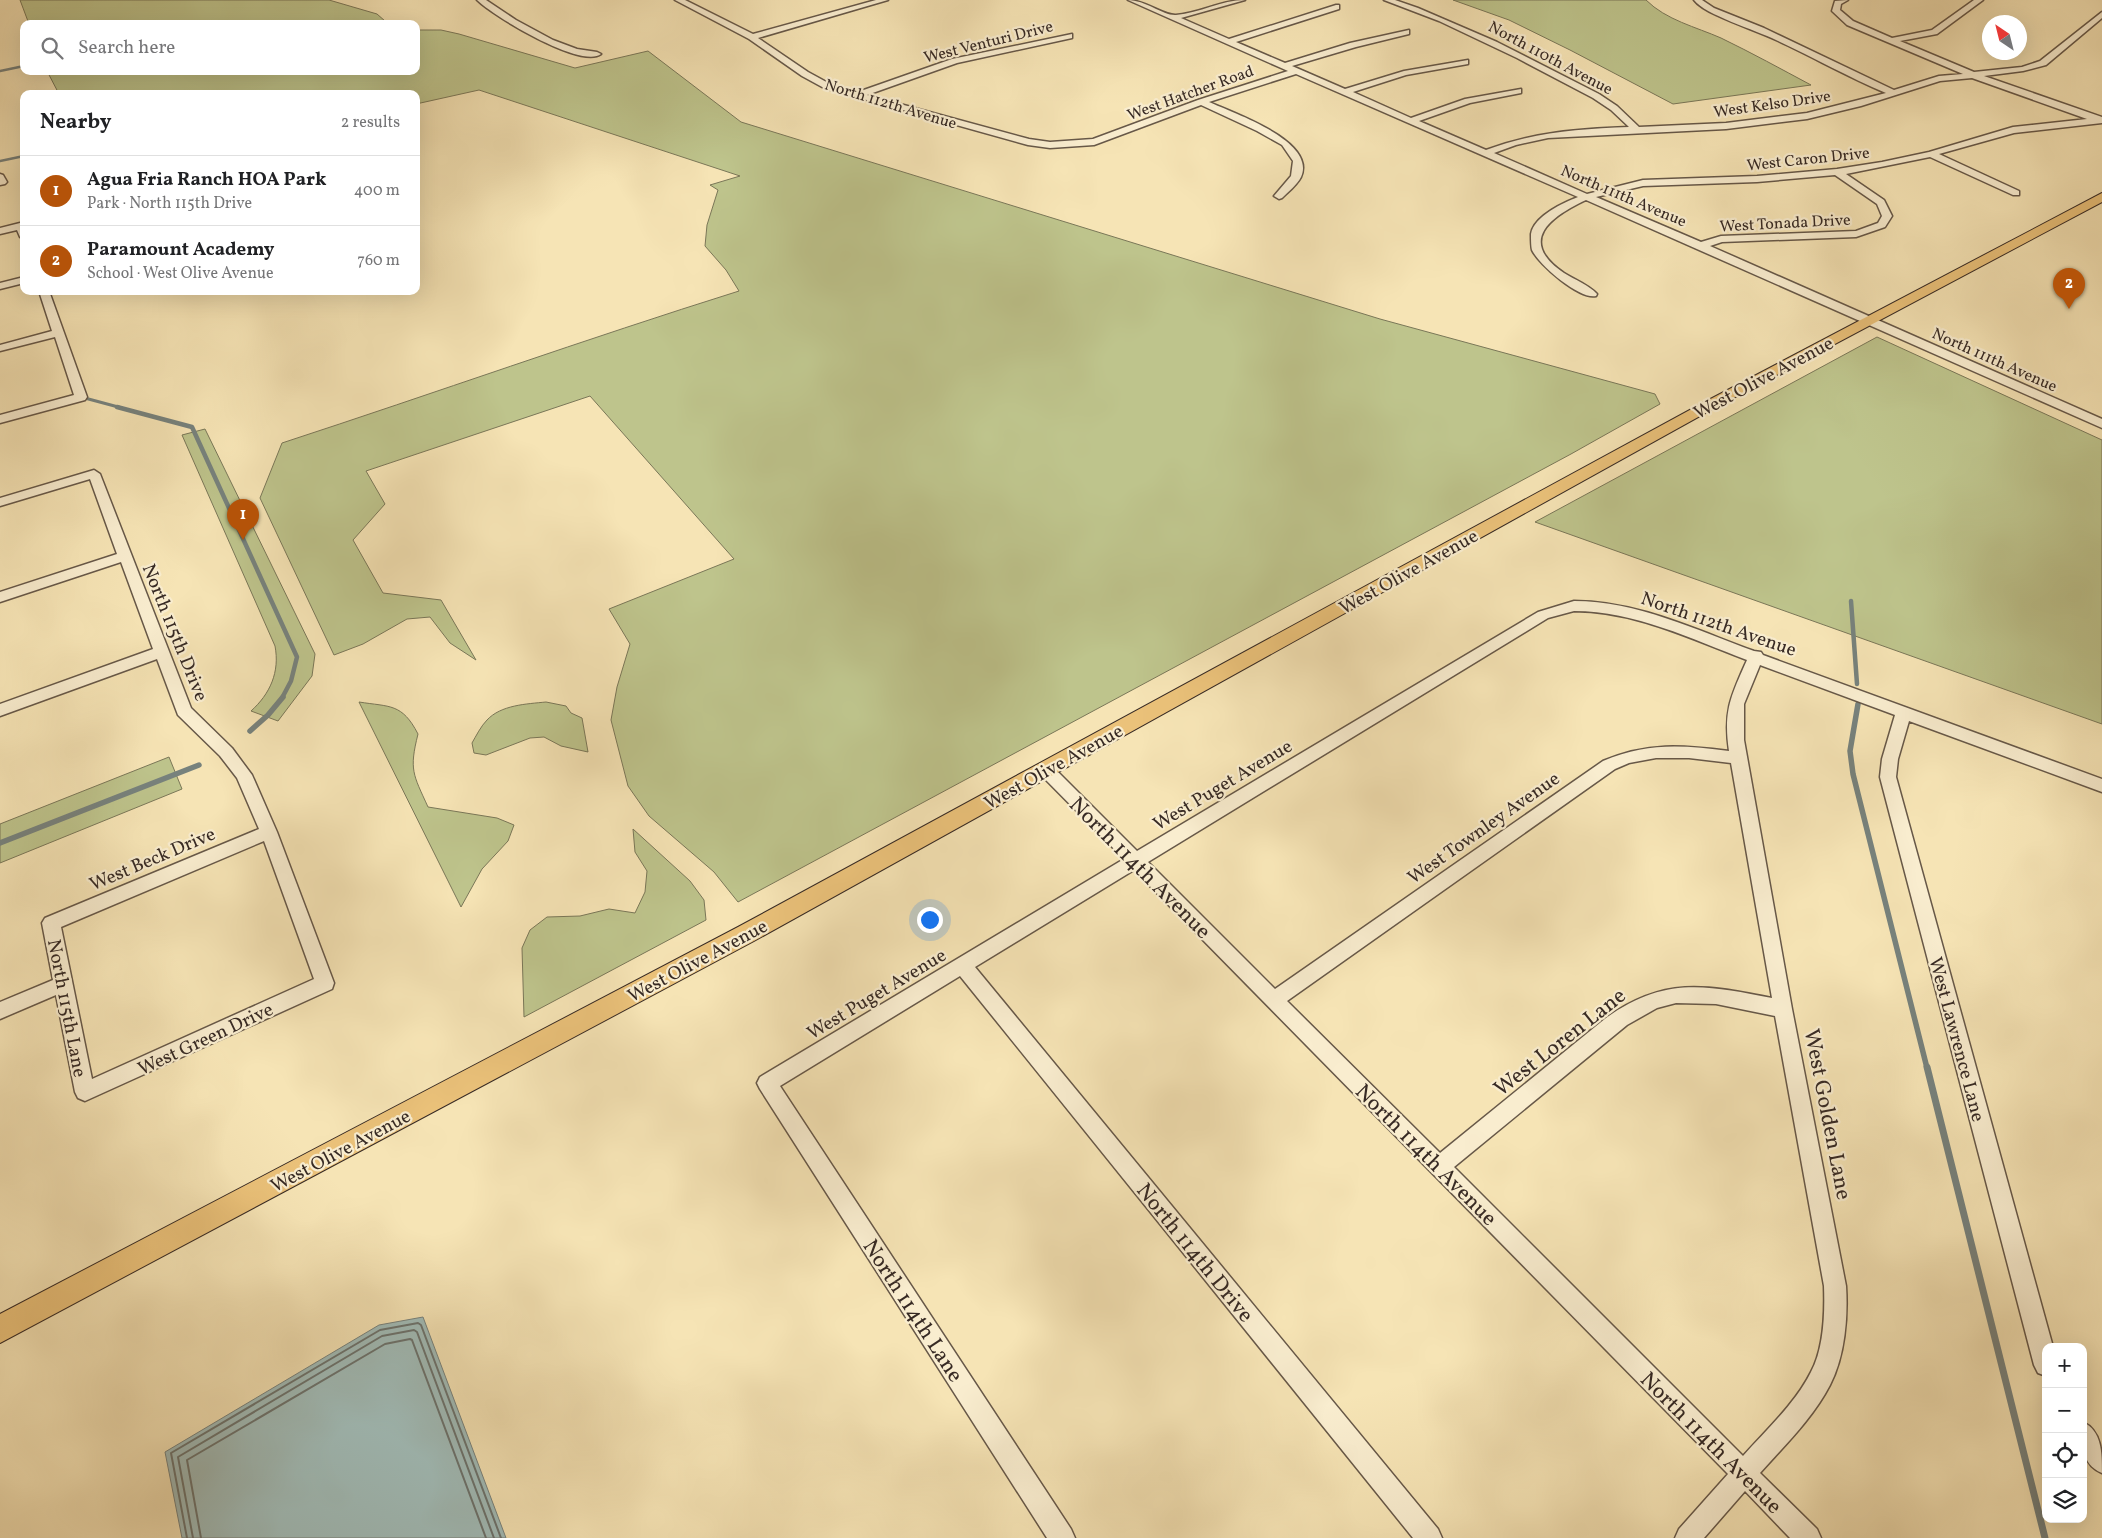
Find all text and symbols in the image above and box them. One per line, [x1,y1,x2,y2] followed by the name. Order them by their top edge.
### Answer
[1982,15,2027,60] north arrow
[922,16,1055,70] street label: West Venturi Drive
[1484,17,1616,101] street label: North 110th Avenue
[20,20,420,75] search box
[38,34,66,62] icon: search
[78,35,175,61] text: Search here
[1124,61,1257,127] street label: West Hatcher Road
[822,74,959,135] street label: North 112th Avenue
[1712,86,1832,124] street label: West Kelso Drive
[40,108,111,137] text: Nearby
[341,112,400,134] text: 2 results
[1746,143,1871,177] street label: West Caron Drive
[1557,160,1690,233] street label: North 111th Avenue
[87,167,327,193] text: Agua Fria Ranch HOA Park
[53,180,59,202] text: 1
[354,180,400,202] text: 400 m
[87,193,252,215] text: Park · North 115th Drive
[1719,210,1851,238] street label: West Tonada Drive
[87,237,274,263] text: Paramount Academy
[52,250,60,272] text: 2
[357,250,400,272] text: 760 m
[87,263,274,285] text: School · West Olive Avenue
[2053,268,2085,309] pin: 2
[1928,323,2060,398] street label: North 111th Avenue
[1689,331,1839,427] street label: West Olive Avenue
[227,499,259,540] pin: 1
[1335,524,1483,622] street label: West Olive Avenue
[135,560,214,705] street label: North 115th Drive
[1637,586,1800,664] street label: North 112th Avenue
[980,719,1128,817] street label: West Olive Avenue
[1149,734,1298,838] street label: West Puget Avenue
[1403,766,1566,891] street label: West Townley Avenue
[1061,791,1217,947] street label: North 114th Avenue
[86,822,220,898] street label: West Beck Drive
[917,907,943,933] your location
[623,914,773,1010] street label: West Olive Avenue
[40,937,92,1080] street label: North 115th Lane
[803,943,952,1047] street label: West Puget Avenue
[1922,954,1991,1125] street label: West Lawrence Lane
[1488,981,1633,1105] street label: West Loren Lane
[134,997,278,1083] street label: West Green Drive
[1795,1026,1858,1203] street label: West Golden Lane
[1347,1078,1503,1234] street label: North 114th Avenue
[266,1104,416,1200] street label: West Olive Avenue
[1128,1177,1260,1330] street label: North 114th Drive
[854,1234,970,1389] street label: North 114th Lane
[2042,1343,2087,1523] map controls
[2042,1343,2087,1388] button: +
[1632,1366,1788,1522] street label: North 114th Avenue
[2042,1388,2087,1433] button: −
[2042,1433,2087,1478] button: locate
[2042,1478,2087,1523] button: layers

